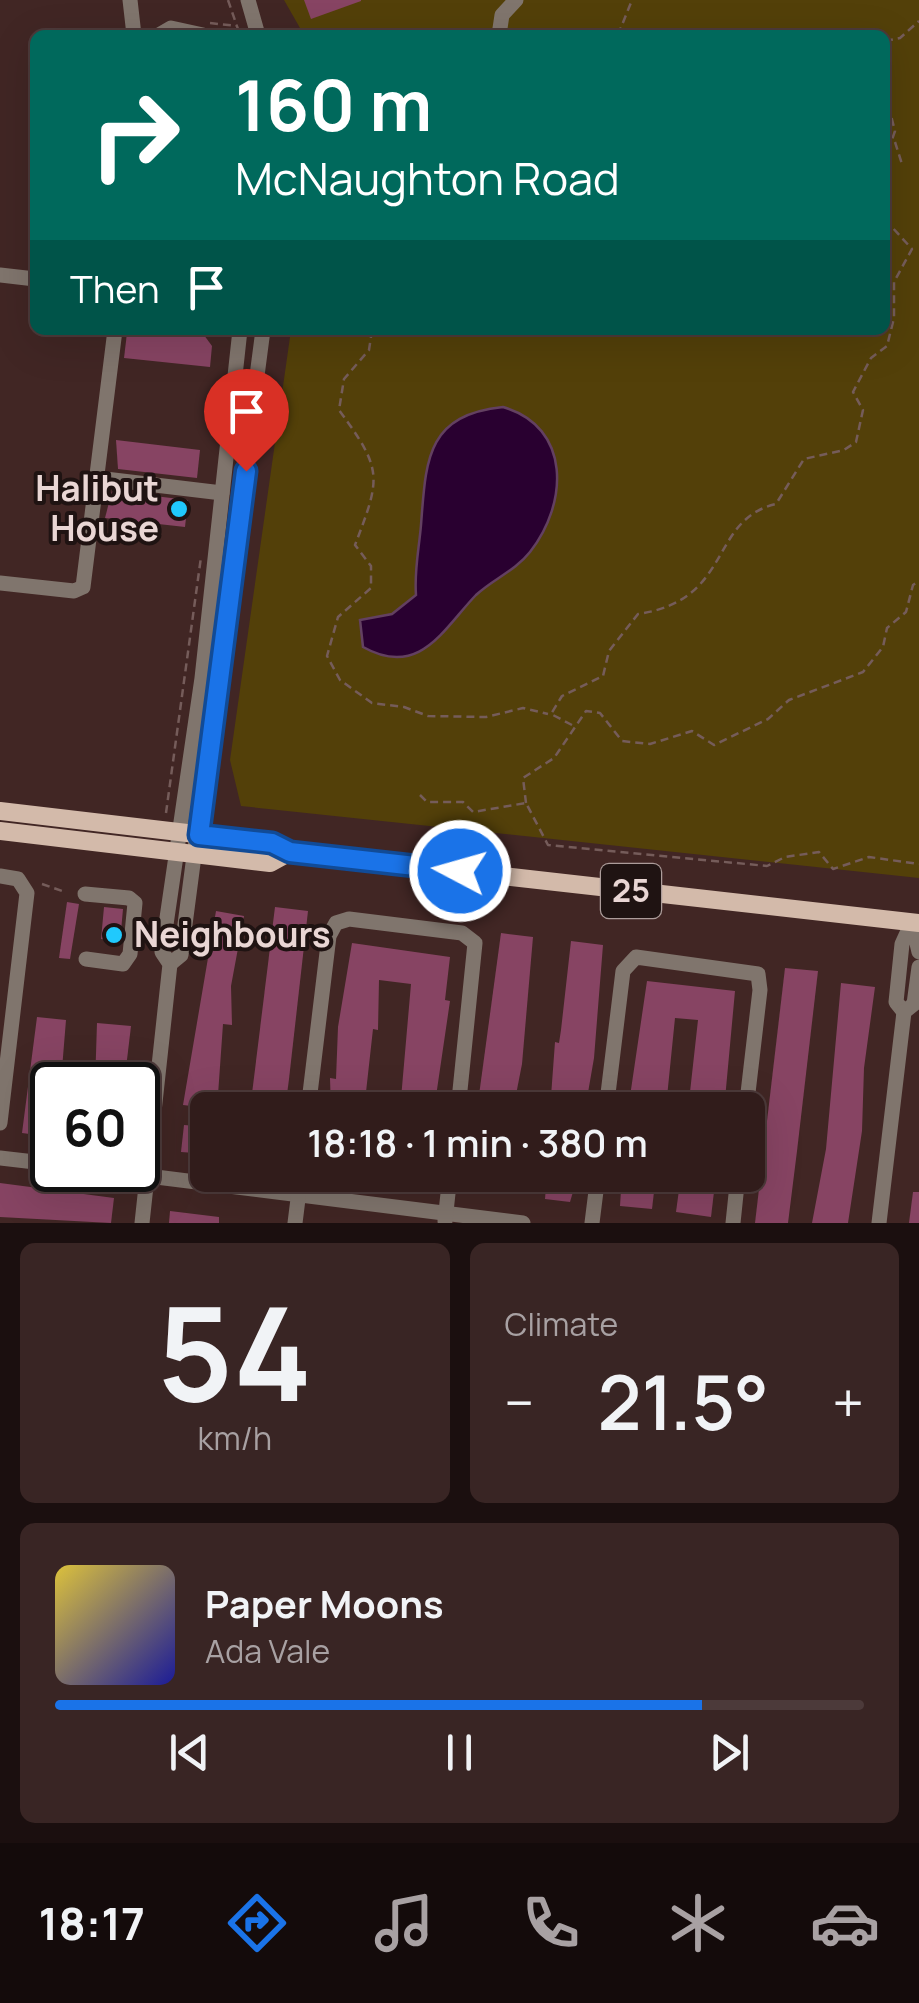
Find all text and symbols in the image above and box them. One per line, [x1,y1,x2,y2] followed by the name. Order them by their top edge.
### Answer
[235,56,432,152] text: 160 m
[70,70,200,200] icon: right
[235,147,620,209] text: McNaughton Road
[179,260,234,315] icon: arrive
[70,262,159,314] text: Then
[204,369,289,472] pin
[219,384,274,439] icon: arrive
[35,464,159,552] place label: Halibut House
[168,498,190,520] marker: Halibut House
[408,819,512,923] position arrow
[601,864,661,918] road number: 25
[134,910,331,958] place label: Neighbours
[103,924,125,946] marker: Neighbours
[30,1062,160,1192] speed limit sign: 60
[307,1116,648,1168] text: 18:18 · 1 min · 380 m
[157,1262,312,1440] text: 54
[505,1302,618,1346] text: Climate
[597,1350,769,1453] text: 21.5°
[505,1364,534,1440] text: −
[832,1364,864,1440] text: +
[198,1416,272,1460] text: km/h
[205,1577,444,1629] text: Paper Moons
[205,1629,330,1673] text: Ada Vale
[162,1725,217,1780] icon: previous
[432,1725,487,1780] icon: pause
[702,1725,757,1780] icon: next
[222,1888,292,1958] icon: directions
[369,1888,439,1958] icon: music
[516,1888,586,1958] icon: phone
[663,1888,733,1958] icon: climate
[810,1888,880,1958] icon: car
[39,1892,145,1954] text: 18:17

